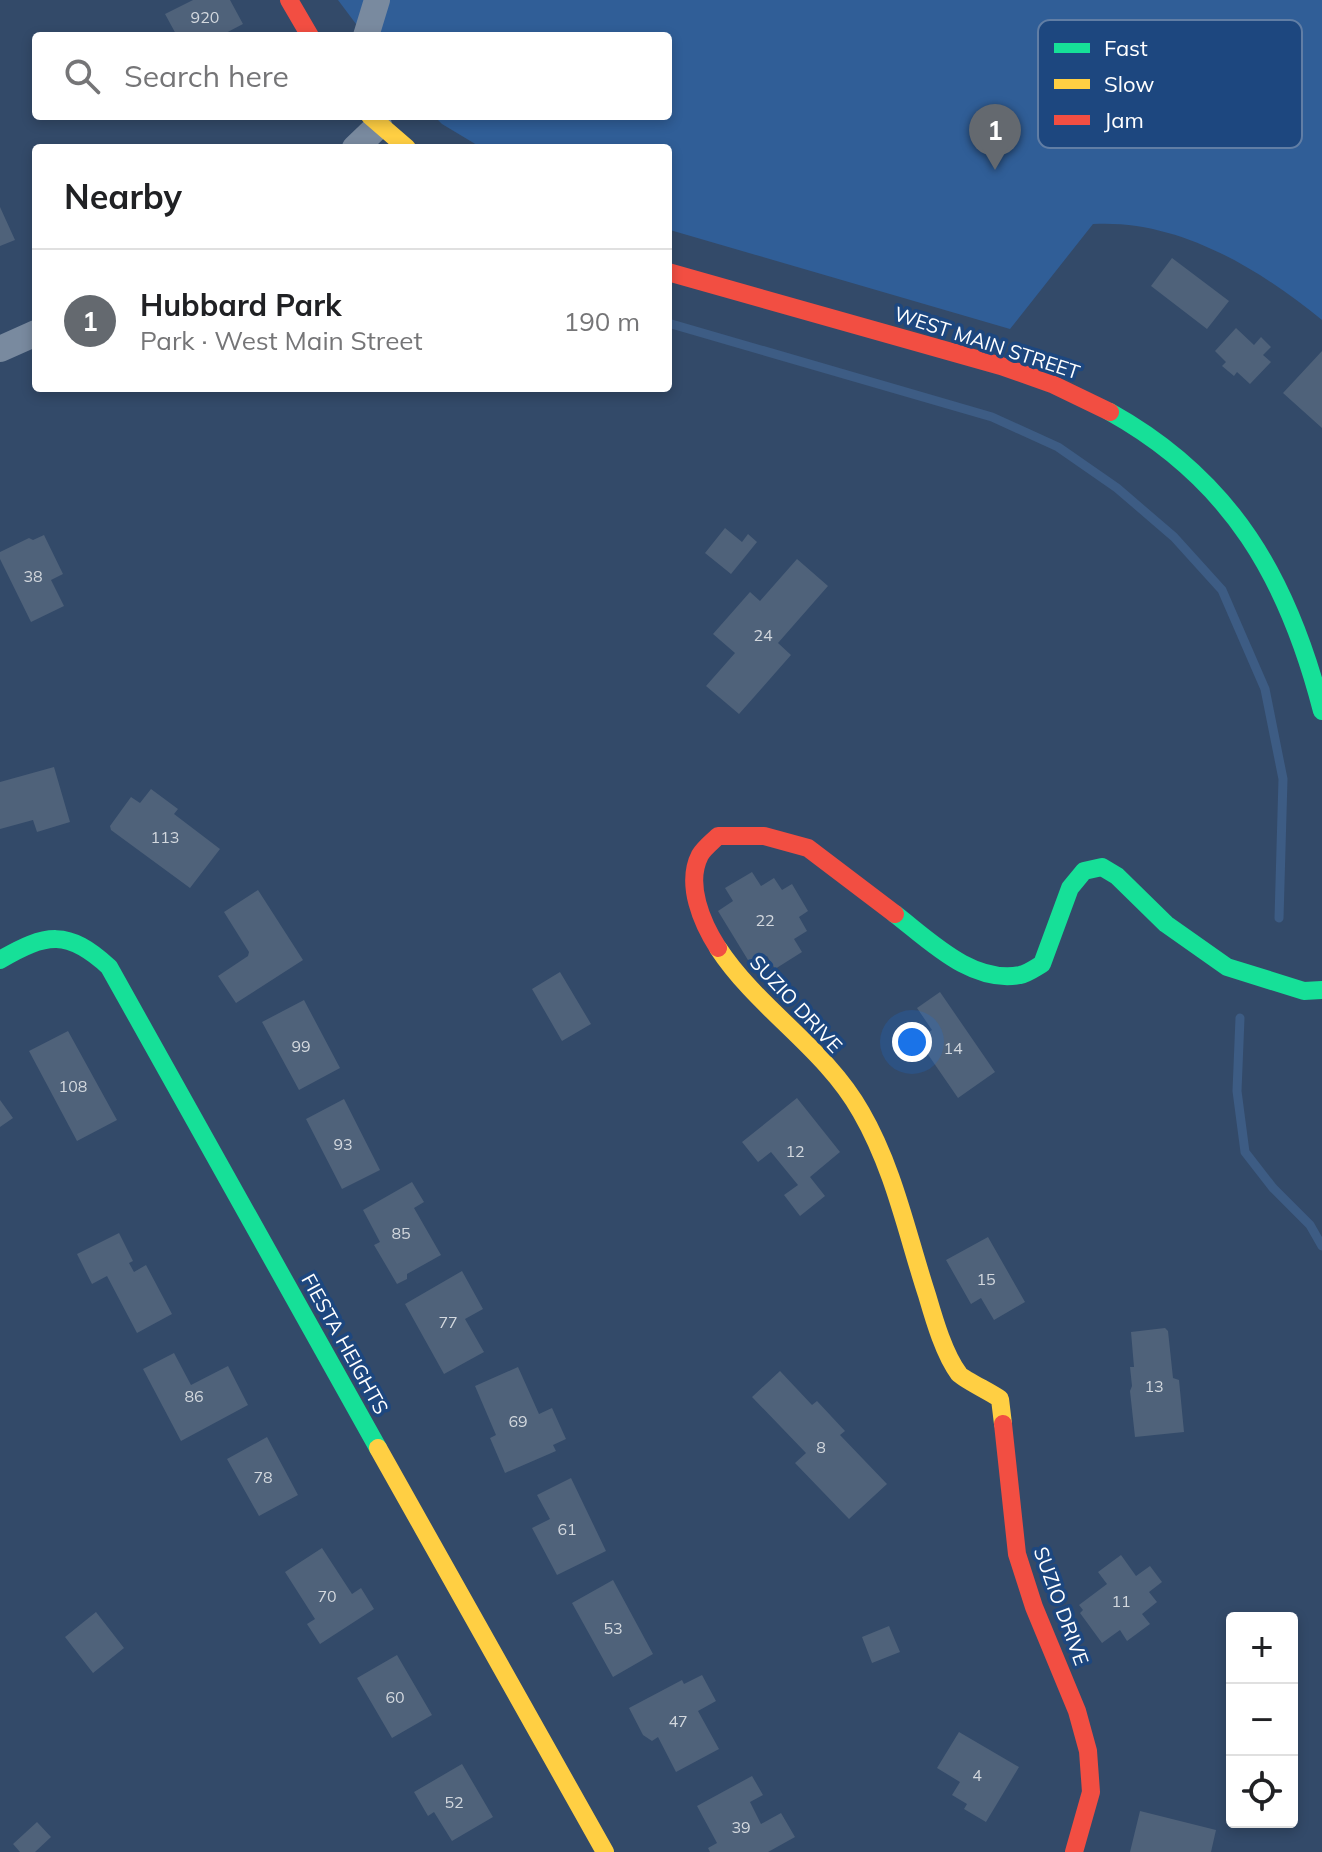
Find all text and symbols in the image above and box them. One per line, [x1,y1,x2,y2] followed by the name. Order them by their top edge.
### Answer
[191,7,219,27] house number: 920
[1038,20,1302,148] legend
[32,32,672,120] search box
[1104,34,1148,62] text: Fast
[60,54,104,98] icon: search
[124,57,289,95] text: Search here
[1104,70,1154,98] text: Slow
[969,104,1021,170] pin: 1
[1104,106,1144,134] text: Jam
[64,175,182,218] text: Nearby
[140,286,342,324] text: Hubbard Park
[891,301,1083,384] street label: WEST MAIN STREET
[82,305,98,338] text: 1
[564,305,640,338] text: 190 m
[140,324,423,357] text: Park · West Main Street
[23,566,43,586] house number: 38
[753,625,773,645] house number: 24
[151,827,179,847] house number: 113
[755,910,775,930] house number: 22
[745,950,848,1058] street label: SUZIO DRIVE
[892,1022,932,1062] your location
[291,1036,311,1056] house number: 99
[943,1038,963,1058] house number: 14
[59,1076,87,1096] house number: 108
[333,1134,353,1154] house number: 93
[785,1141,805,1161] house number: 12
[391,1223,411,1243] house number: 85
[296,1269,394,1418] street label: FIESTA HEIGHTS
[976,1269,996,1289] house number: 15
[438,1312,458,1332] house number: 77
[1144,1376,1164,1396] house number: 13
[184,1386,204,1406] house number: 86
[508,1411,528,1431] house number: 69
[816,1437,826,1457] house number: 8
[253,1467,273,1487] house number: 78
[557,1519,577,1539] house number: 61
[1028,1543,1095,1669] street label: SUZIO DRIVE
[317,1586,337,1606] house number: 70
[1111,1591,1131,1611] house number: 11
[1226,1612,1298,1828] map controls
[1226,1612,1298,1684] button: +
[603,1618,623,1638] house number: 53
[1226,1684,1298,1756] button: −
[385,1687,405,1707] house number: 60
[668,1711,688,1731] house number: 47
[1226,1756,1298,1828] button: locate
[972,1765,982,1785] house number: 4
[444,1792,464,1812] house number: 52
[731,1817,751,1837] house number: 39

